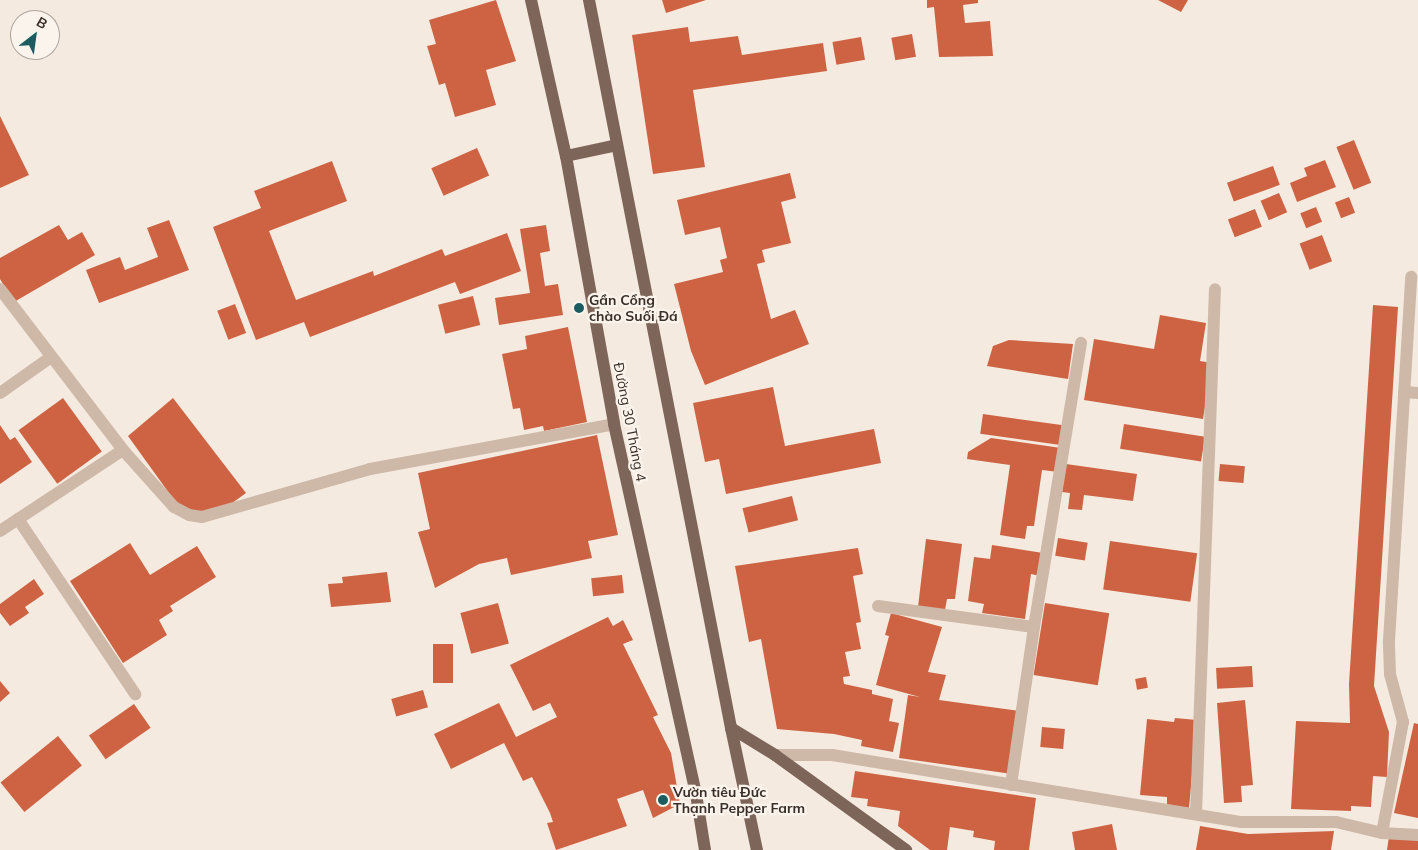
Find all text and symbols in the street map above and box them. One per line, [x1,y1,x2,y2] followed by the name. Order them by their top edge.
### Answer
[10,10,60,60] north arrow
[33,13,51,33] text: B
[589,292,678,324] place label: Gần Cổng chào Suối Đá
[573,302,585,314] marker: Gần Cổng chào Suối Đá
[610,361,650,483] street label: Đường 30 Tháng 4
[673,784,805,816] place label: Vườn tiêu Đức Thạnh Pepper Farm
[657,794,669,806] marker: Vườn tiêu Đức Thạnh Pepper Farm

